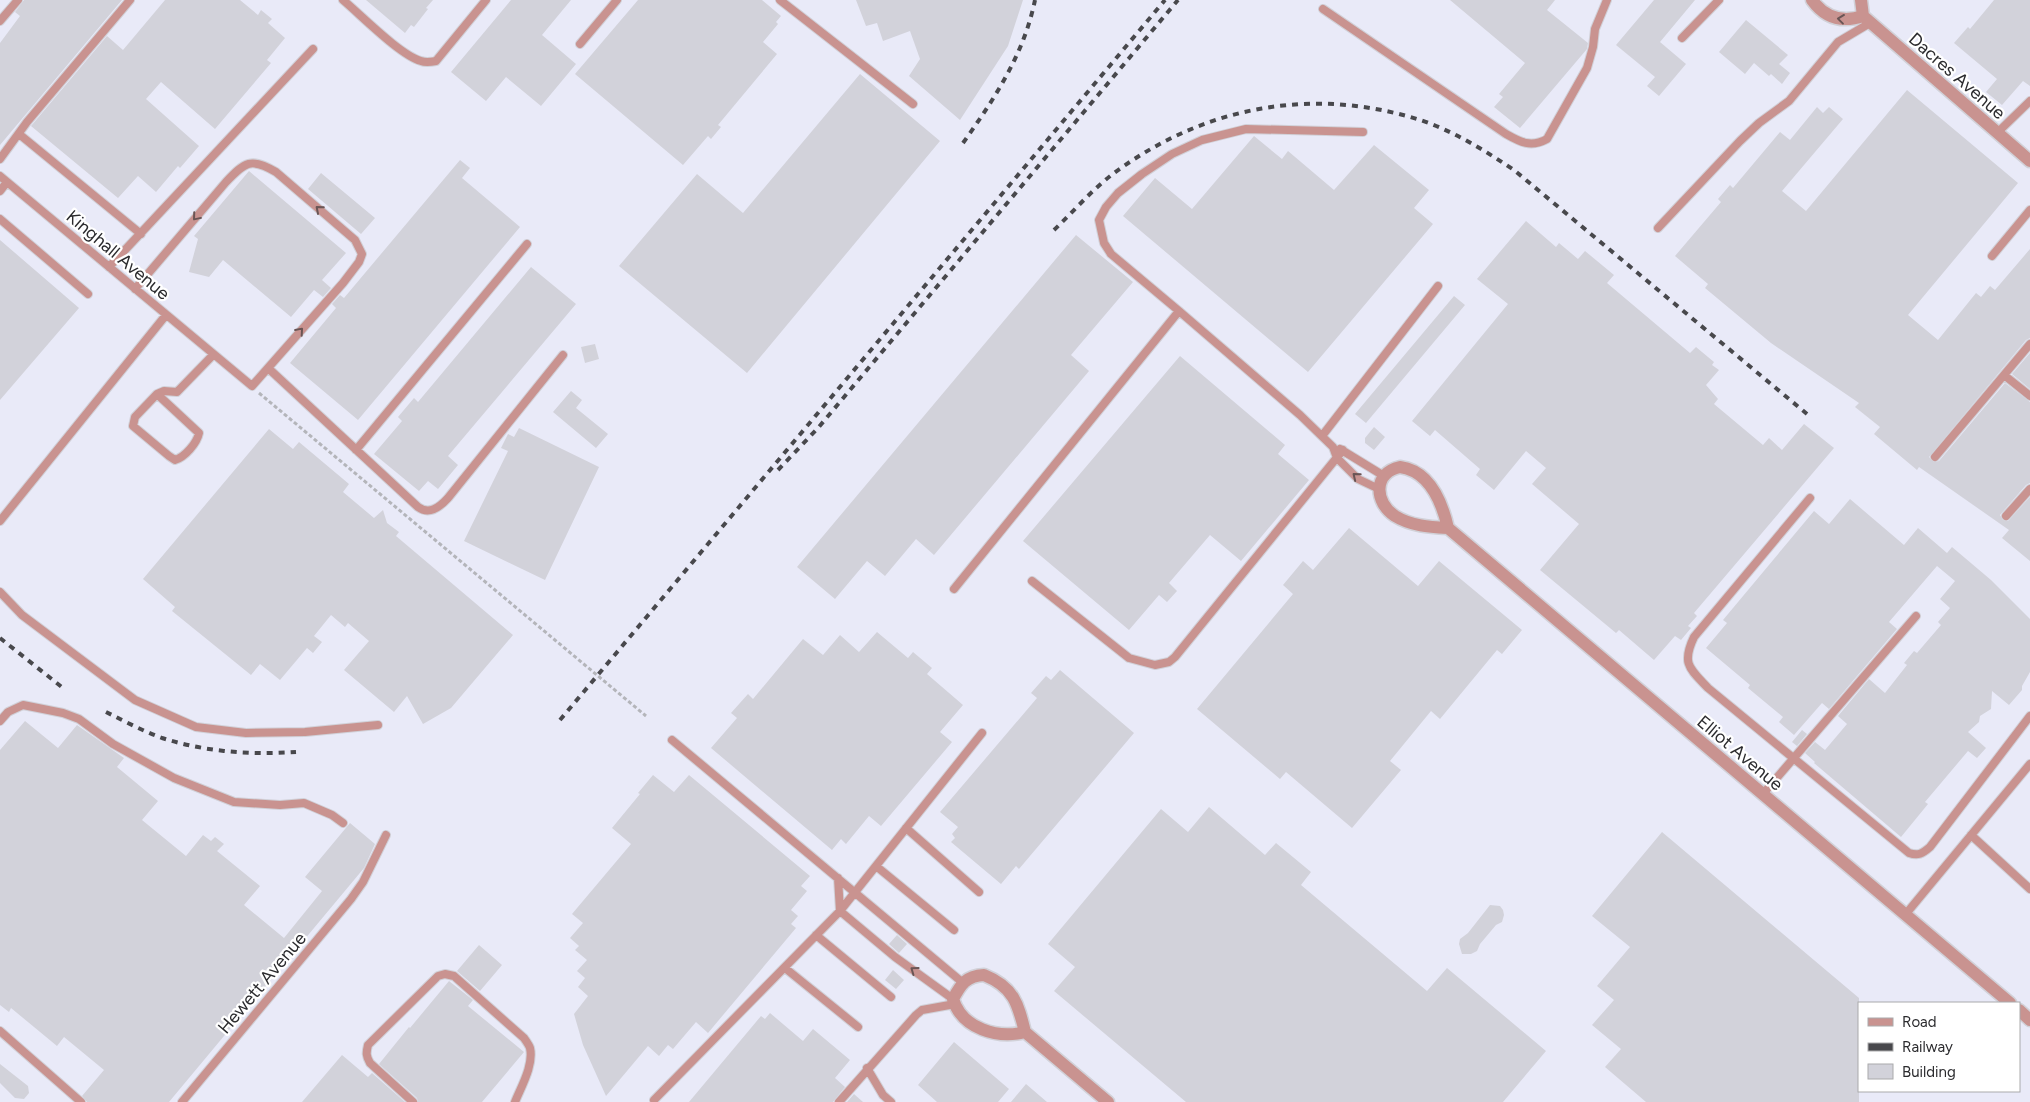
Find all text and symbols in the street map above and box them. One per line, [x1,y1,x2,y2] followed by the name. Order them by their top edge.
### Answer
[1837,14,1846,24] one-way arrow
[1904,28,2010,124] street label: Dacres Avenue
[62,205,174,305] street label: Kinghall Avenue
[316,206,325,215] one-way arrow
[193,211,202,220] one-way arrow
[295,328,304,337] one-way arrow
[1353,474,1362,482] one-way arrow
[1693,711,1788,795] street label: Elliot Avenue
[213,928,311,1038] street label: Hewett Avenue
[910,967,920,976] one-way arrow
[1858,1002,2020,1092] legend
[1902,1013,1937,1031] text: Road
[1902,1038,1953,1056] text: Railway
[1902,1063,1956,1081] text: Building

